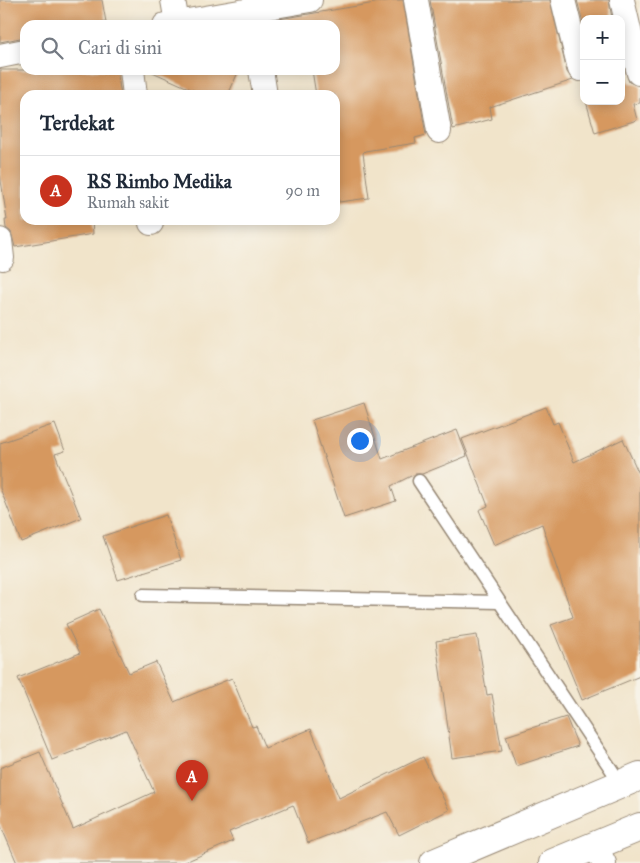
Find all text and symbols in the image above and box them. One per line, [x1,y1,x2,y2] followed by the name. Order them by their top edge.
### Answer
[580,15,625,105] map controls
[580,15,625,60] button: +
[20,20,340,75] search box
[38,34,66,62] icon: search
[78,36,162,59] text: Cari di sini
[580,60,625,105] button: −
[40,110,114,136] text: Terdekat
[87,170,232,193] text: RS Rimbo Medika
[51,181,61,200] text: A
[285,181,320,200] text: 90 m
[87,193,169,212] text: Rumah sakit
[347,428,373,454] your location
[176,760,208,801] pin: A

